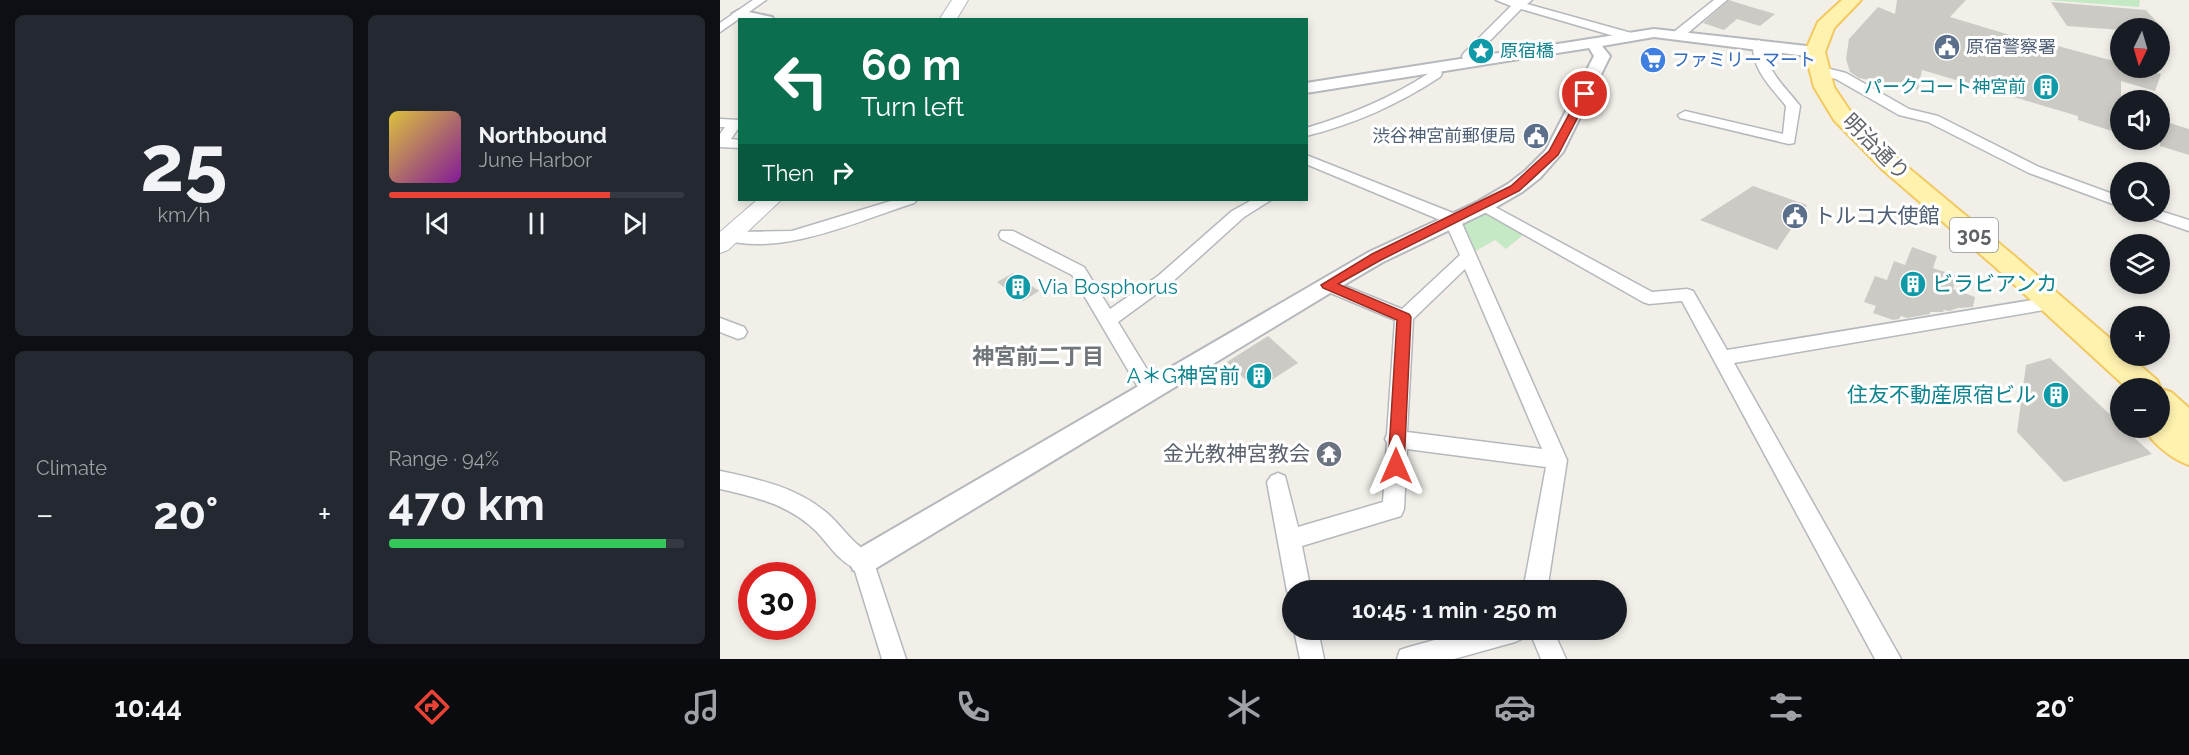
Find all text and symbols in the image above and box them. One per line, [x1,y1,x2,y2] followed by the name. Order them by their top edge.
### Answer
[2110,18,2170,78] north arrow
[2110,18,2170,438] map controls
[1932,32,1962,62] public building icon: 原宿警察署
[1466,36,1496,66] place icon: 原宿橋
[1966,36,2056,57] place label: 原宿警察署
[1500,40,1554,61] place label: 原宿橋
[861,41,961,90] text: 60 m
[762,42,840,120] icon: left
[1638,45,1668,75] supermarket icon: ファミリーマート
[1672,49,1816,70] place label: ファミリーマート
[1559,68,1610,119] pin
[2031,72,2061,102] building icon: パークコート神宮前
[1864,76,2026,97] place label: パークコート神宮前
[1568,77,1601,110] icon: arrive
[2110,90,2170,150] button: sound
[861,91,964,122] text: Turn left
[1838,108,1915,185] street label: 明治通り
[140,118,227,209] text: 25
[1521,121,1551,151] public building icon: 渋谷神宮前郵便局
[479,122,607,148] text: Northbound
[1372,125,1516,146] place label: 渋谷神宮前郵便局
[479,148,592,172] text: June Harbor
[826,156,859,189] icon: right
[762,160,814,186] text: Then
[2110,162,2170,222] button: search
[1780,201,1810,231] public building icon: トルコ大使館
[157,203,210,227] text: km/h
[1814,203,1940,228] place label: トルコ大使館
[421,207,454,240] icon: previous
[520,207,553,240] icon: pause
[618,207,651,240] icon: next
[1950,218,1998,252] road number: 305
[2110,234,2170,294] button: layers
[1898,269,1928,299] building icon: ビラビアンカ
[1932,271,2057,296] place label: ビラビアンカ
[1003,272,1033,302] building icon: Via Bosphorus
[1038,274,1178,299] place label: Via Bosphorus
[2110,306,2170,366] button: +
[972,343,1104,369] district label: 神宮前二丁目
[1244,361,1274,391] building icon: A＊G神宮前
[1127,363,1240,388] place label: A＊G神宮前
[2110,378,2170,438] button: −
[2041,380,2071,410] building icon: 住友不動産原宿ビル
[1847,382,2036,407] place label: 住友不動産原宿ビル
[1364,434,1428,498] position arrow
[1314,439,1344,469] temple icon: 金光教神宮教会
[1163,441,1310,466] place label: 金光教神宮教会
[389,447,499,471] text: Range · 94%
[36,456,107,480] text: Climate
[389,478,545,531] text: 470 km
[153,487,218,540] text: 20°
[36,495,54,534] text: −
[318,495,331,534] text: +
[738,562,816,640] speed limit sign: 30
[1352,597,1557,623] text: 10:45 · 1 min · 250 m
[411,686,453,728] icon: directions
[681,686,723,728] icon: music
[952,686,994,728] icon: phone
[1223,686,1265,728] icon: climate
[1494,686,1536,728] icon: car
[1765,686,1807,728] icon: filters
[114,692,182,723] text: 10:44
[2035,692,2075,723] text: 20°

